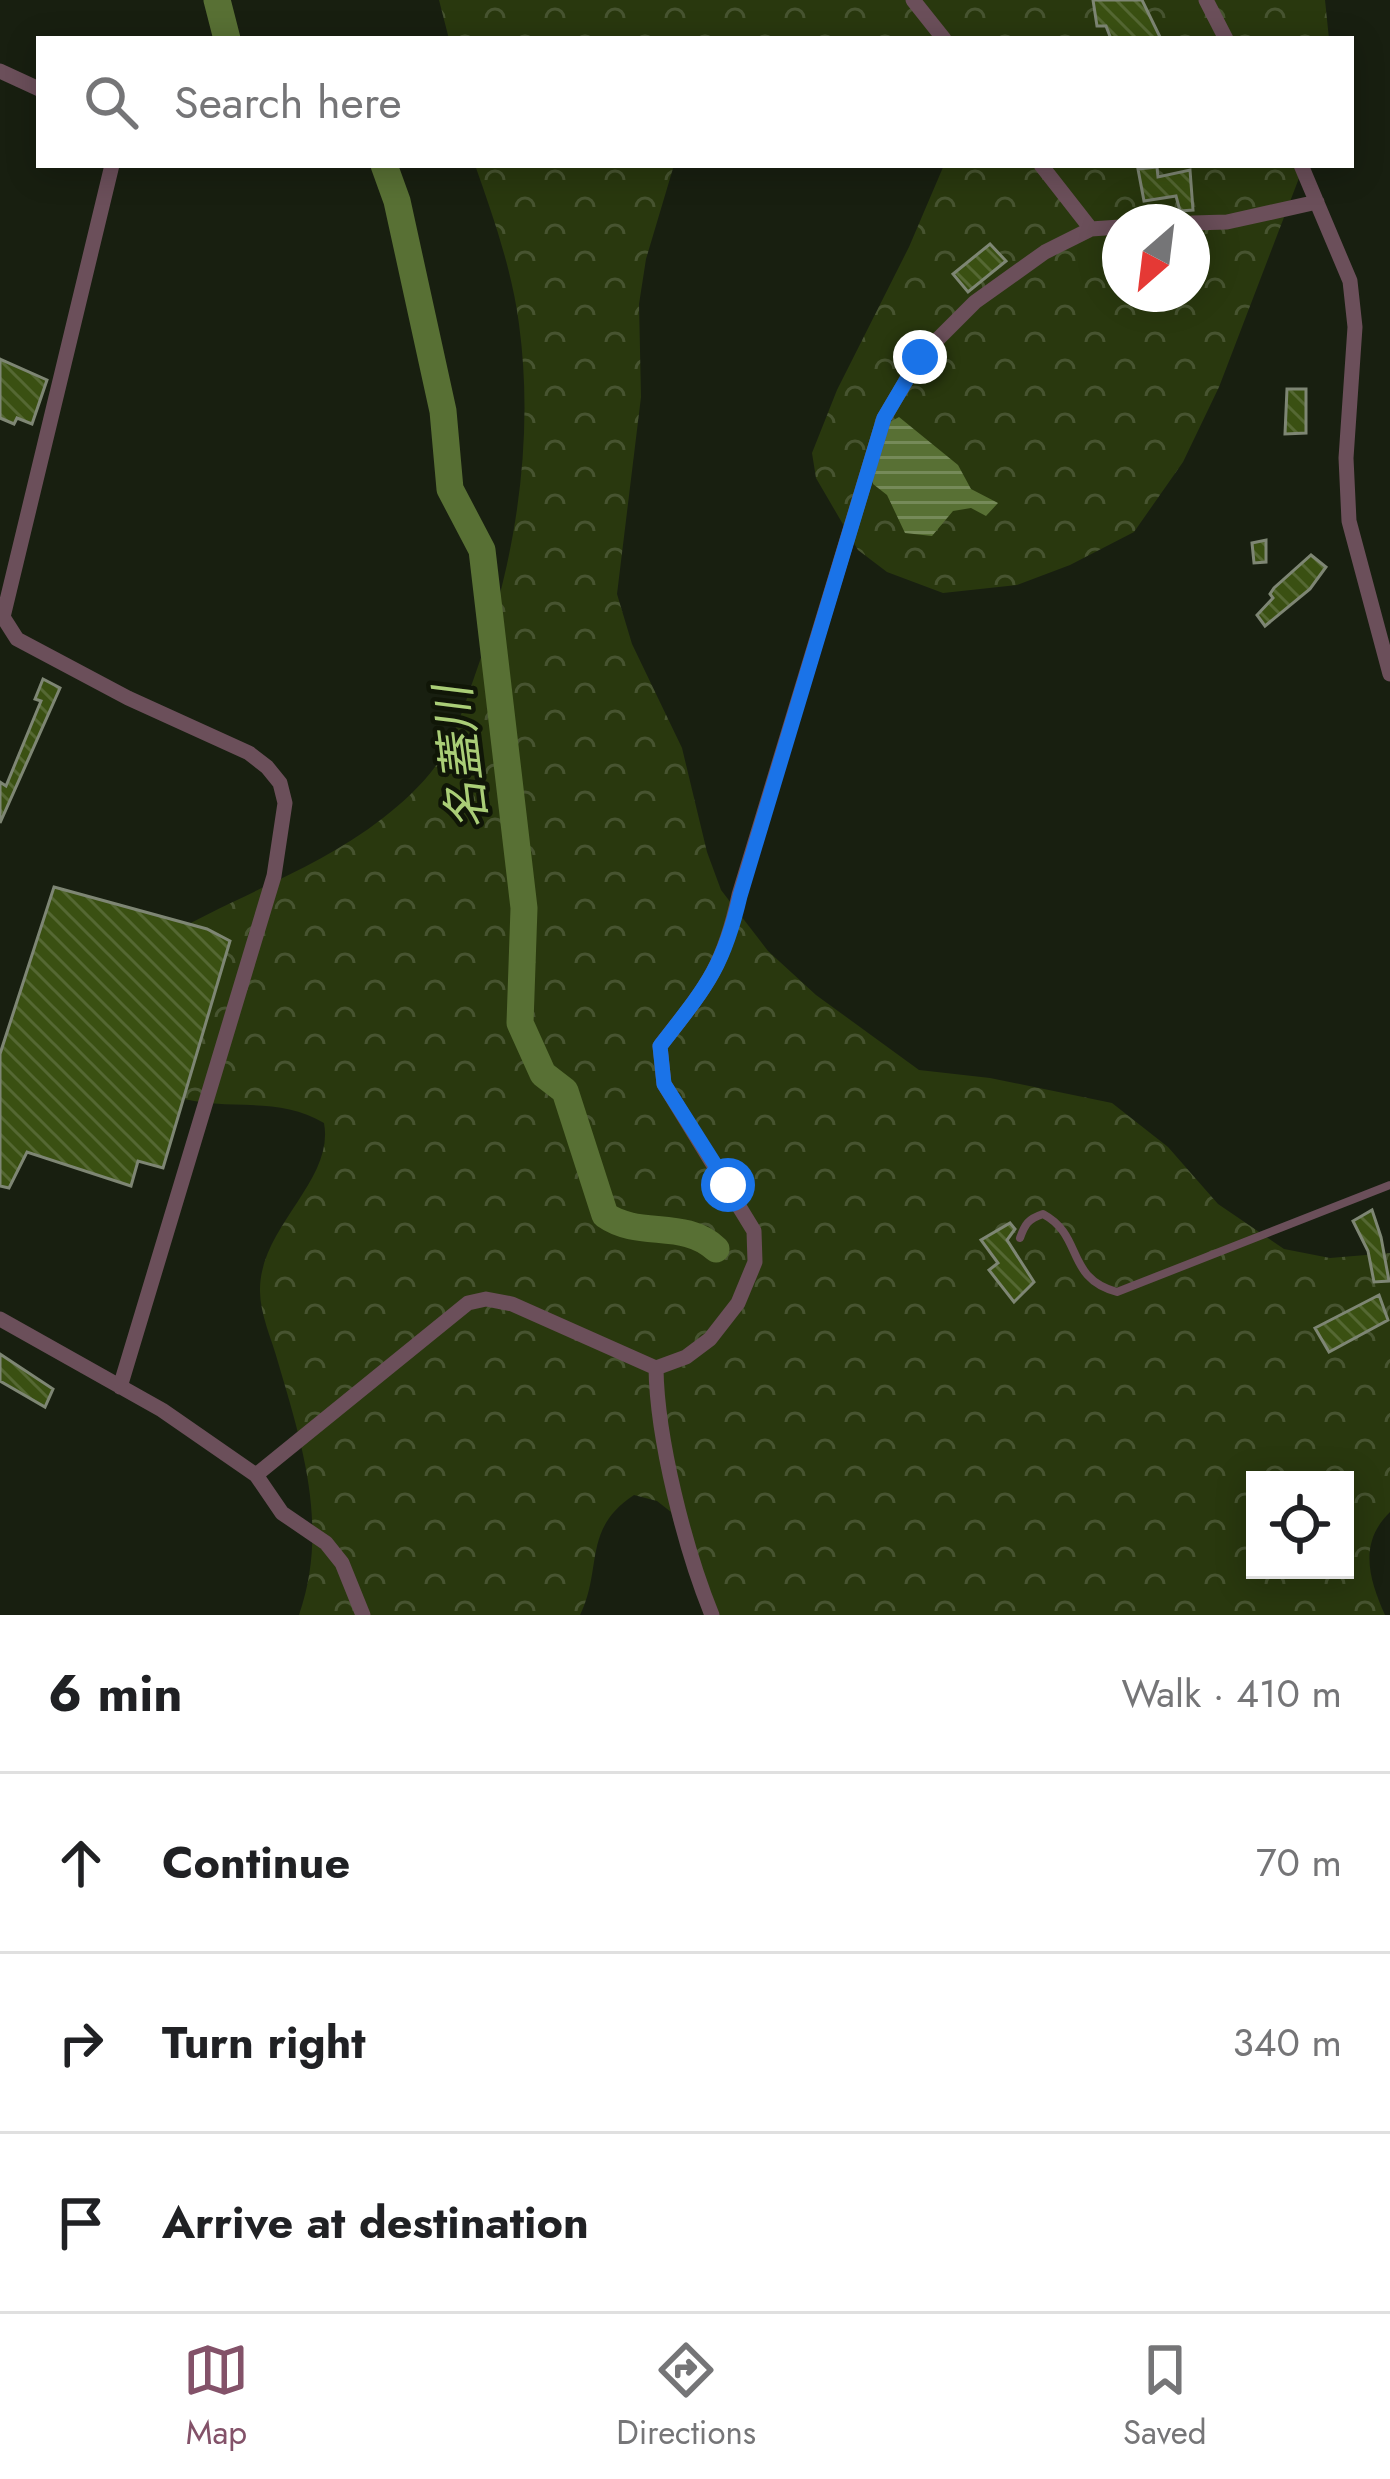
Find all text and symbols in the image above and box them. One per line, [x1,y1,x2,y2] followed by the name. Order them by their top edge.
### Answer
[36,36,1354,168] search box
[78,69,144,135] icon: search
[174,70,402,135] text: Search here
[1102,204,1210,312] north arrow
[893,330,947,384] route end
[417,677,504,834] water label: 名蓋川
[701,1158,755,1212] route start
[1246,1471,1354,1579] map controls
[1246,1471,1354,1579] button: locate
[48,1656,183,1730] text: 6 min
[1121,1665,1342,1722] text: Walk · 410 m
[48,1830,114,1896] icon: ahead
[162,1830,350,1895] text: Continue
[1256,1834,1342,1891] text: 70 m
[48,2010,114,2076] icon: right
[162,2010,366,2075] text: Turn right
[1232,2014,1342,2071] text: 340 m
[48,2190,114,2256] icon: arrive
[162,2190,589,2255] text: Arrive at destination
[183,2337,249,2456] tab: Map
[616,2337,756,2456] tab: Directions
[1123,2337,1207,2456] tab: Saved

